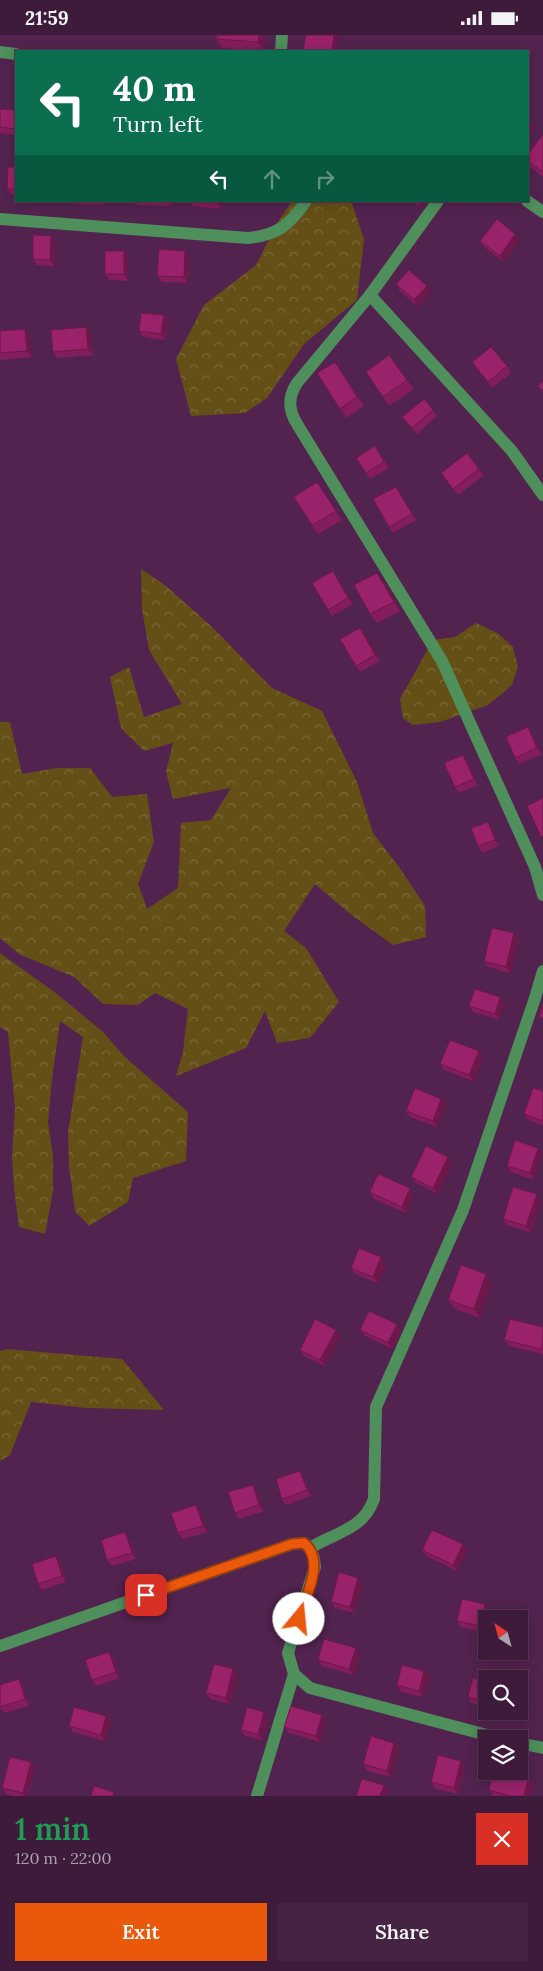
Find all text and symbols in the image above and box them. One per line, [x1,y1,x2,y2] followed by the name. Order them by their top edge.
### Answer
[25,6,69,30] text: 21:59
[113,66,196,111] text: 40 m
[30,70,95,135] icon: left
[113,110,203,138] text: Turn left
[205,165,233,193] icon: left
[258,165,286,193] icon: ahead
[311,165,339,193] icon: right
[125,1574,167,1616] pin
[132,1581,160,1609] icon: arrive
[272,1592,324,1644] position arrow
[478,1610,528,1660] north arrow
[478,1610,528,1780] map controls
[478,1670,528,1720] button: search
[478,1730,528,1780] button: layers
[15,1810,90,1848] text: 1 min
[476,1813,528,1865] button: close
[15,1848,111,1868] text: 120 m · 22:00
[15,1903,267,1961] button: Exit
[277,1903,528,1961] button: Share

